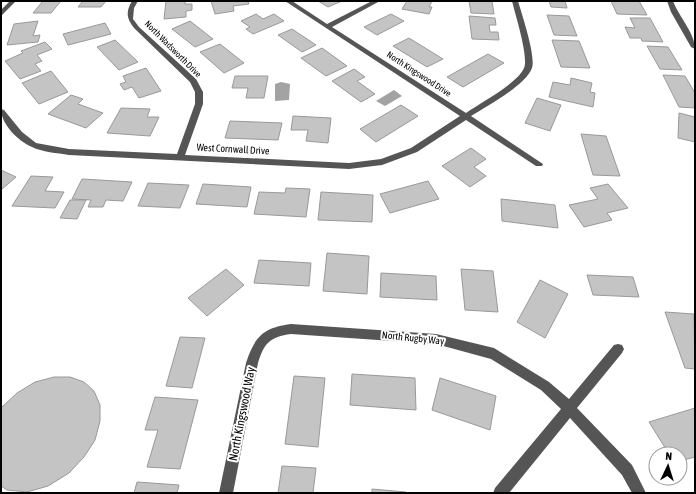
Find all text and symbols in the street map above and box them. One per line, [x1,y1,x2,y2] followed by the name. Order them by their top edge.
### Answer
[143,19,203,79] street label: North Wadsworth Drive
[385,49,453,99] street label: North Kingswood Drive
[196,142,270,156] street label: West Cornwall Drive
[381,329,445,347] street label: North Rugby Way
[226,366,258,462] street label: North Kingswood Way
[648,446,688,486] north arrow
[665,450,672,462] text: N

